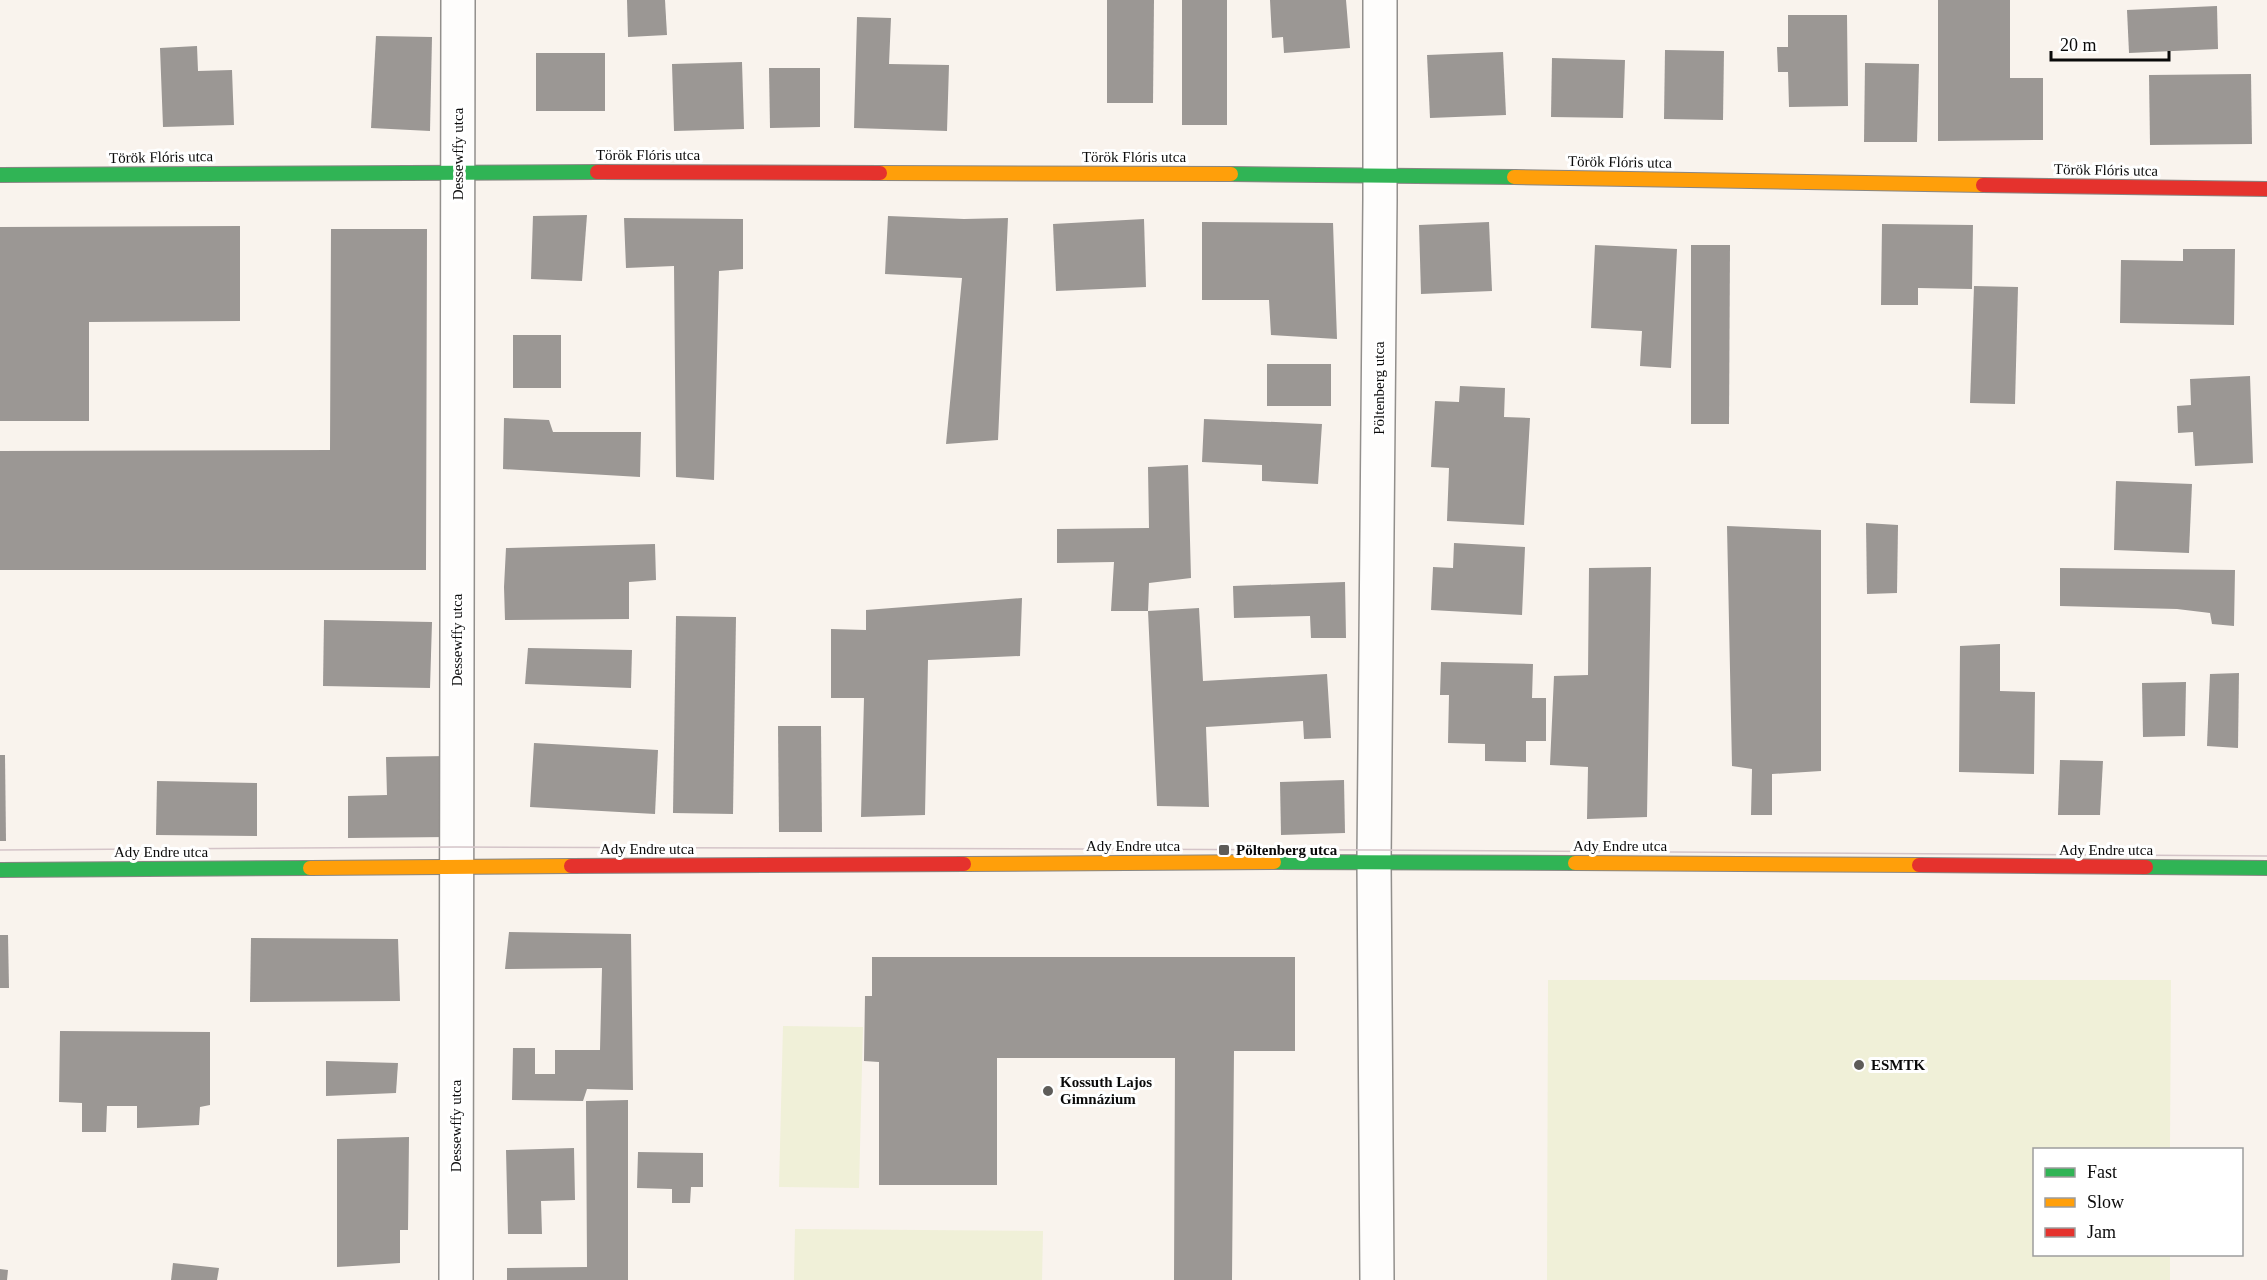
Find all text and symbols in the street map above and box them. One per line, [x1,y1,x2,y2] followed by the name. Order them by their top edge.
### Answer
[2051,24,2170,62] scale bar
[2060,35,2097,55] text: 20 m
[450,107,466,200] street label: Dessewffy utca
[596,147,700,163] street label: Török Flóris utca
[109,148,214,166] street label: Török Flóris utca
[1082,149,1186,165] street label: Török Flóris utca
[1568,153,1673,171] street label: Török Flóris utca
[2054,161,2159,179] street label: Török Flóris utca
[1371,341,1387,435] street label: Pöltenberg utca
[449,593,465,686] street label: Dessewffy utca
[1086,838,1180,854] street label: Ady Endre utca
[1573,838,1667,854] street label: Ady Endre utca
[600,841,694,857] street label: Ady Endre utca
[1236,842,1338,858] place label: Pöltenberg utca
[2059,842,2153,858] street label: Ady Endre utca
[1217,843,1231,857] marker: Pöltenberg utca
[114,844,208,860] street label: Ady Endre utca
[1871,1057,1926,1073] place label: ESMTK
[1852,1058,1866,1072] marker: ESMTK
[1060,1074,1152,1107] place label: Kossuth Lajos Gimnázium
[448,1079,464,1172] street label: Dessewffy utca
[1041,1084,1055,1098] marker: Kossuth Lajos Gimnázium
[2033,1148,2243,1256] legend
[2087,1162,2117,1182] text: Fast
[2087,1192,2124,1212] text: Slow
[2087,1222,2116,1242] text: Jam

